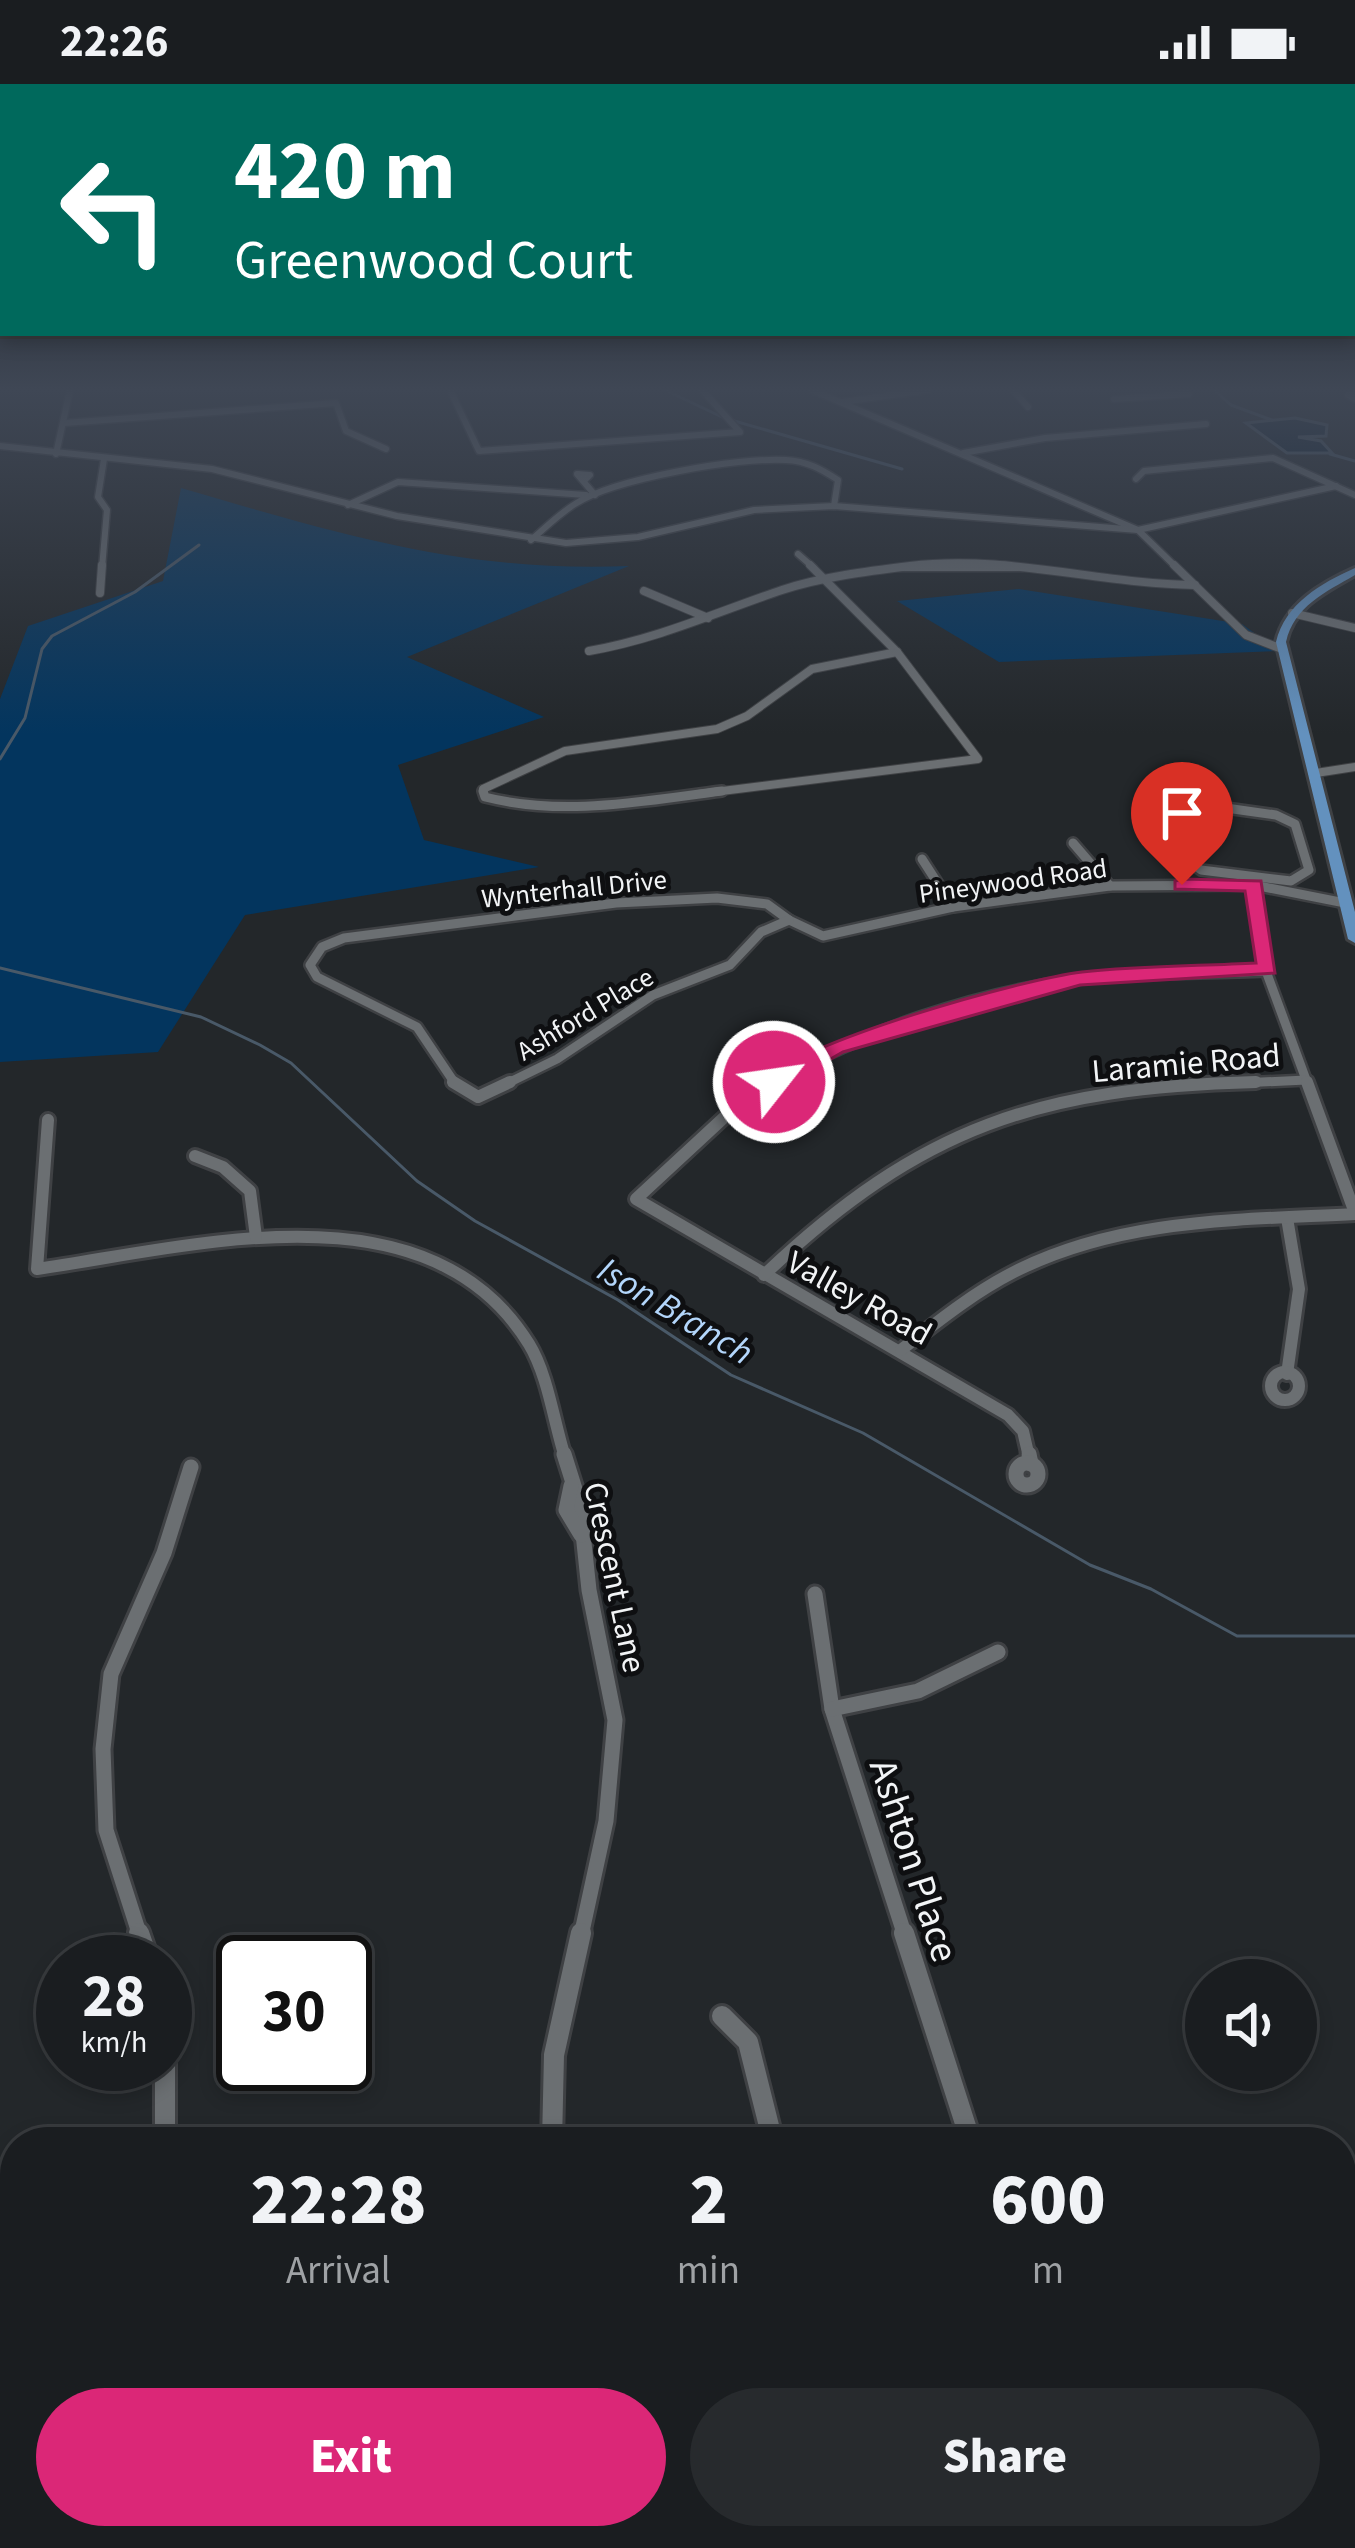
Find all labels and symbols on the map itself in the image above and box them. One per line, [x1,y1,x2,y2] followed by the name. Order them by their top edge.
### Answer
[1131,762,1233,885] pin
[916,849,1110,914] street label: Pineywood Road
[479,860,669,919] street label: Wynterhall Drive
[509,958,661,1071] street label: Ashford Place
[711,1019,837,1145] position arrow
[1090,1032,1282,1095] street label: Laramie Road
[778,1239,940,1357] street label: Valley Road
[588,1245,763,1378] water label: Ison Branch
[571,1478,658,1677] street label: Crescent Lane
[854,1752,972,1969] street label: Ashton Place
[216,1935,372,2091] speed limit sign: 30

